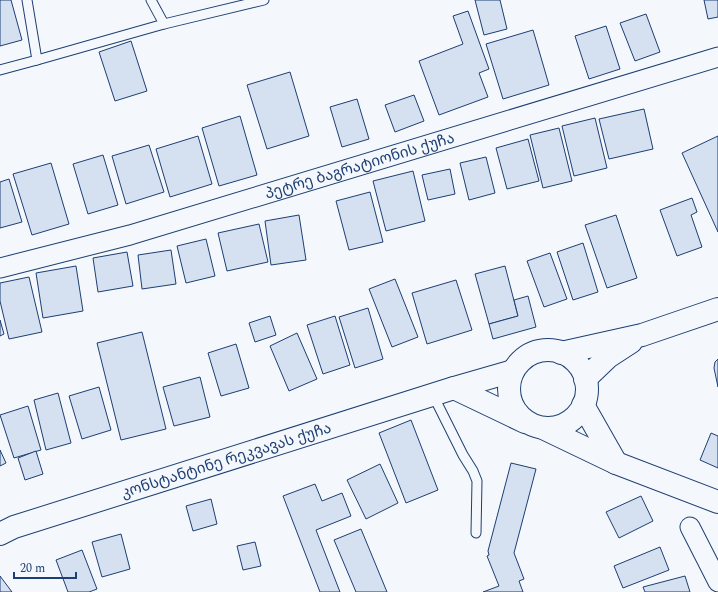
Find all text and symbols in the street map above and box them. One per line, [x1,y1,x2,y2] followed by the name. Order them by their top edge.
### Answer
[262,126,457,205] street label: პეტრე ბაგრატიონის ქუჩა
[118,416,334,504] street label: კონსტანტინე რეკვავას ქუჩა
[14,554,76,580] scale bar
[20,559,45,578] text: 20 m

